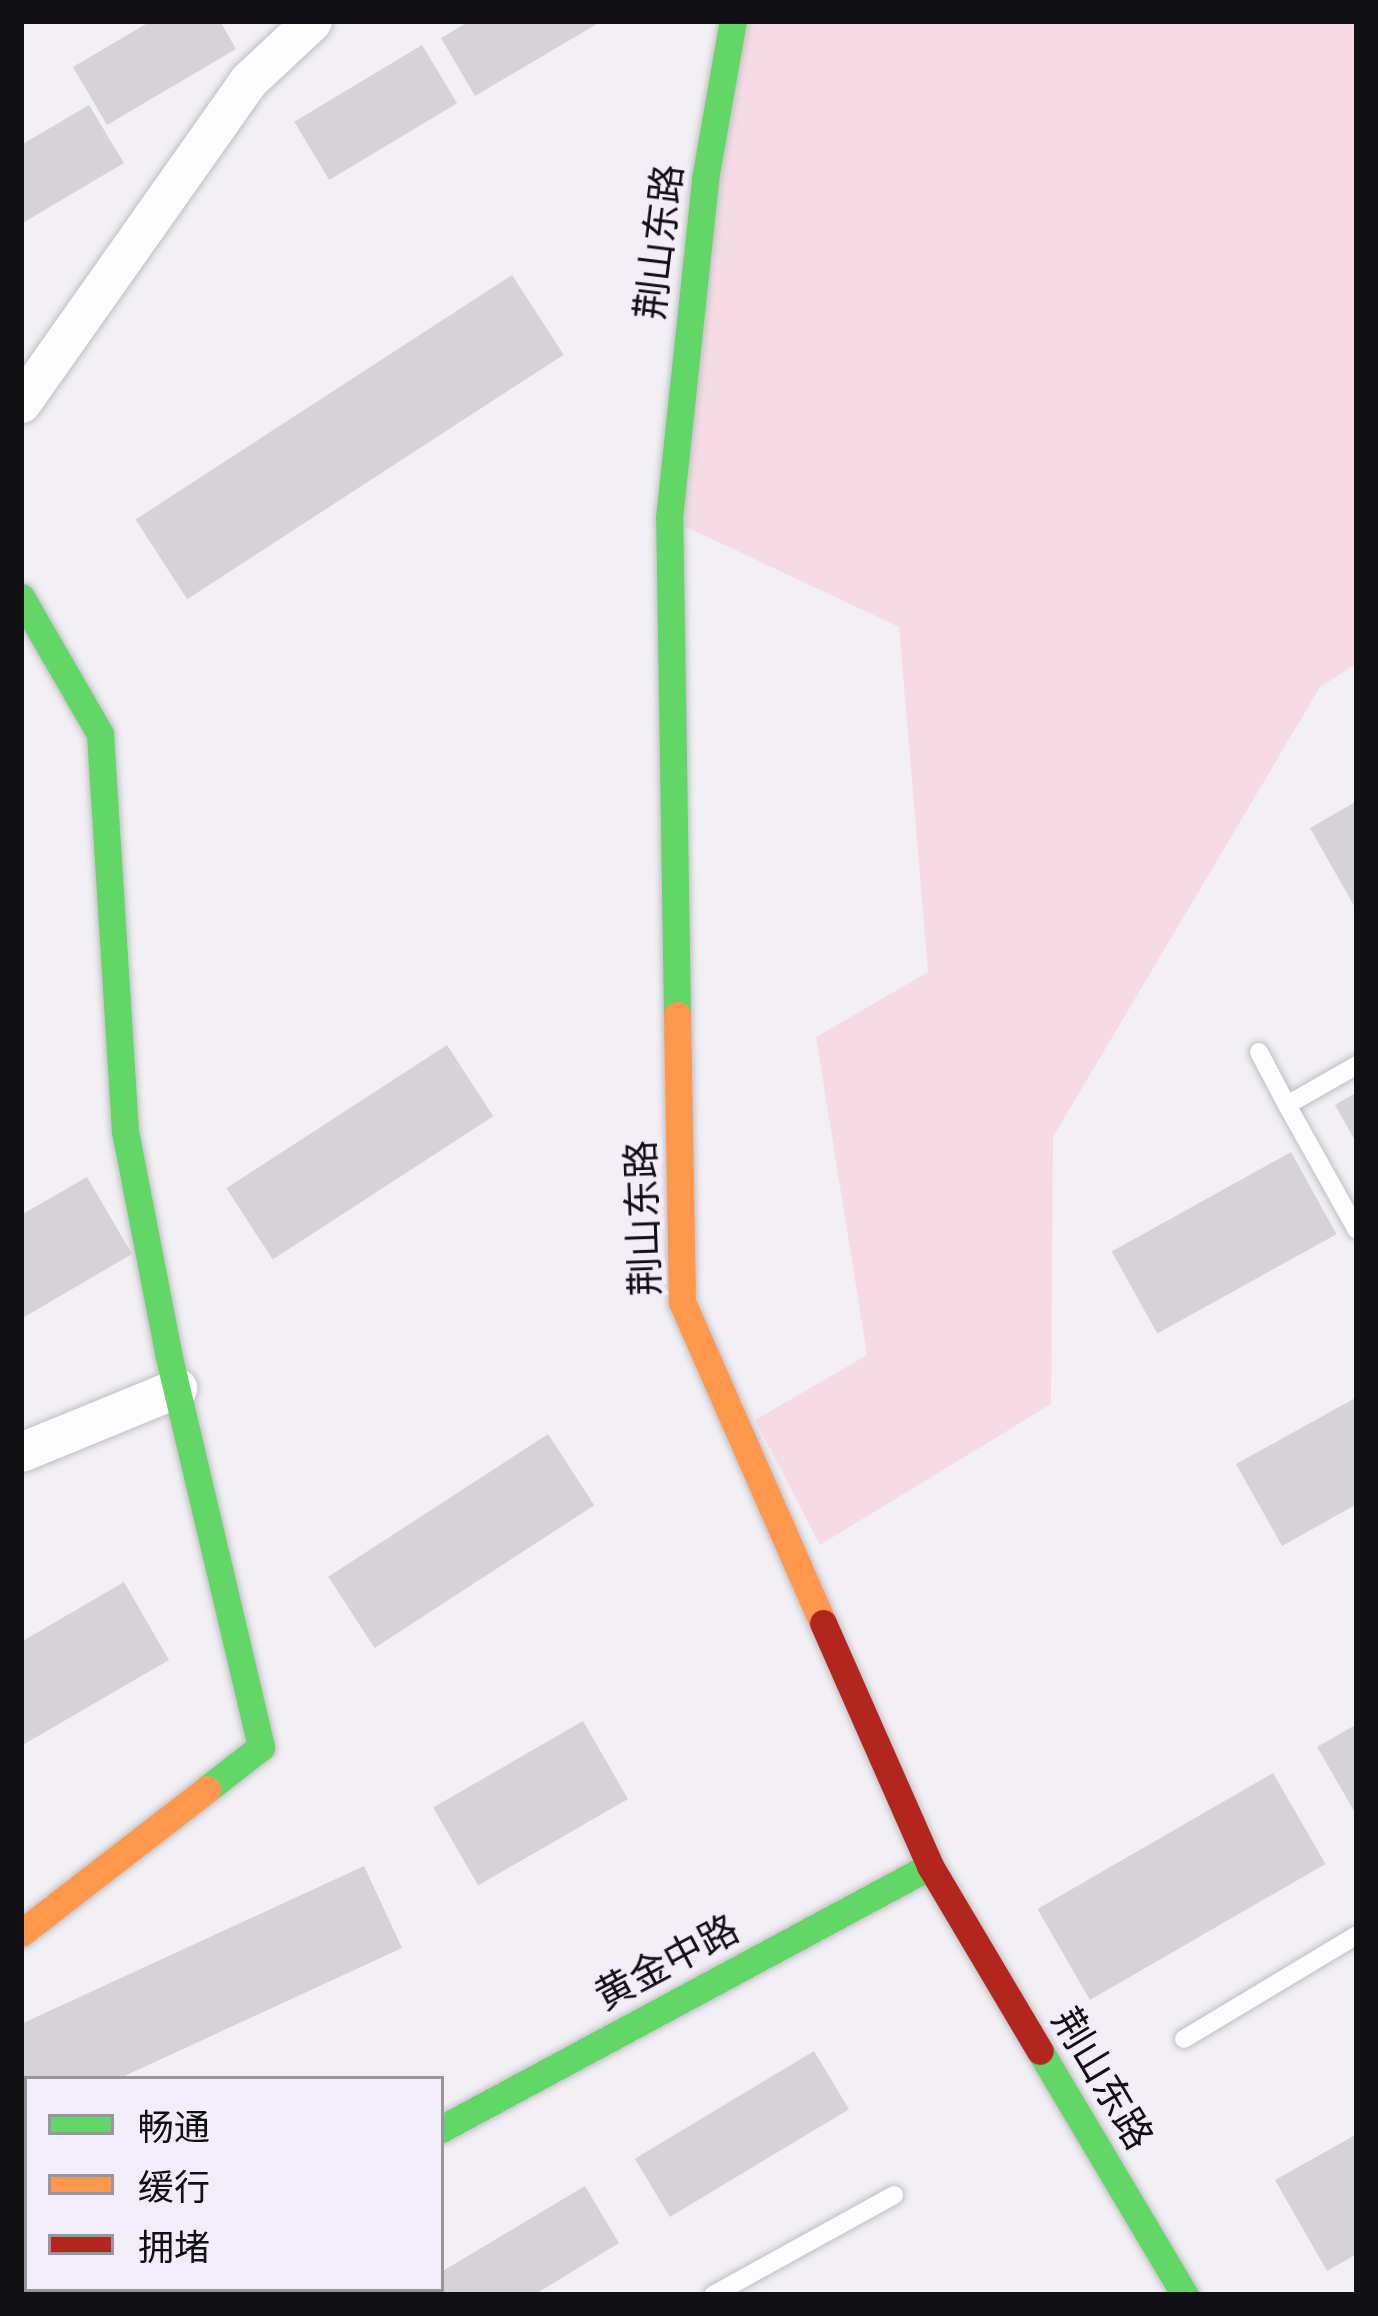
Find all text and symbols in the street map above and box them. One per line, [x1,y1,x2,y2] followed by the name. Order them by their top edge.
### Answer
[627,162,693,322] street label: 荆山东路
[618,1139,670,1297] street label: 荆山东路
[587,1906,747,2020] street label: 黄金中路
[1042,2000,1162,2158] street label: 荆山东路
[24,2076,444,2292] legend
[138,2105,210,2151] text: 畅通
[138,2165,210,2211] text: 缓行
[138,2225,210,2271] text: 拥堵

